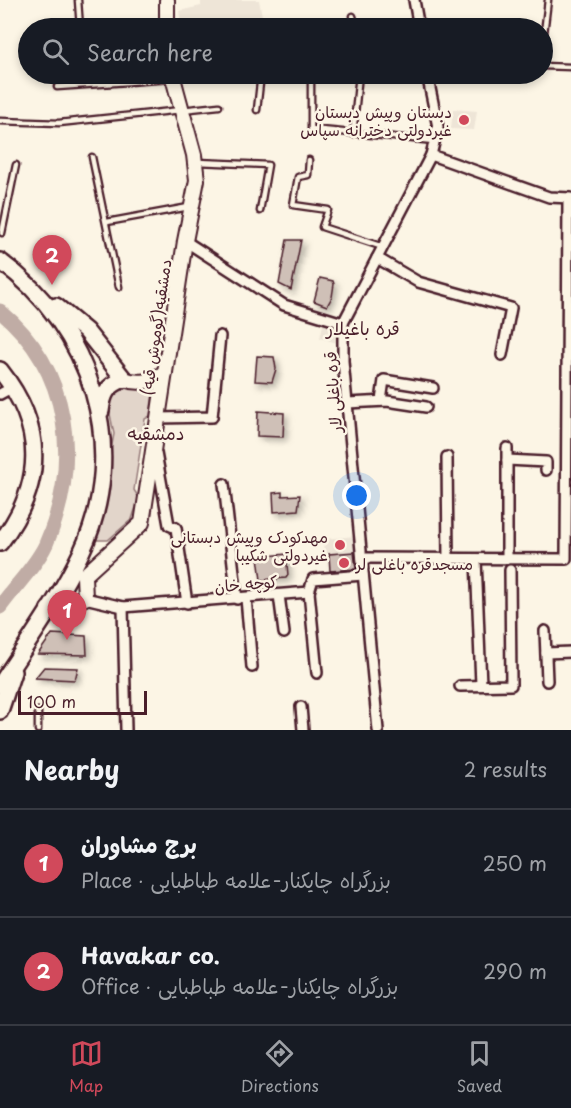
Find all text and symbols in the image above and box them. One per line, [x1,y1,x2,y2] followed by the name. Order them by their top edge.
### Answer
[18,18,553,84] search box
[39,35,72,68] icon: search
[87,35,213,68] text: Search here
[300,99,452,141] place label: دبستان وپیش دبستان غیردولتی دخترانه سپاس
[457,113,471,127] marker: دبستان وپیش دبستان غیردولتی دخترانه سپاس
[32,236,72,285] pin: 2
[134,257,176,397] street label: دمشقیه(گوموش قیه)
[324,314,400,341] district label: قره باغیلار
[317,351,347,435] street label: قره باغلی لار
[128,419,184,446] district label: دمشقیه
[342,481,371,510] your location
[171,524,328,566] place label: مهدکودک وپیش دبستانی غیردولتی شکیبا
[333,538,347,552] marker: مهدکودک وپیش دبستانی غیردولتی شکیبا
[354,551,473,575] place label: مسجدقره باغلی لر
[337,556,351,570] marker: مسجدقره باغلی لر
[213,568,279,598] street label: کوچه خان
[48,590,86,640] pin: 1
[18,688,147,716] scale bar
[27,689,76,713] text: 100 m
[24,750,119,789] text: Nearby
[464,754,547,784] text: 2 results
[81,827,197,860] text: برج مشاوران
[39,848,48,878] text: 1
[483,848,547,878] text: 250 m
[81,865,391,895] text: Place · بزرگراه چایکنار-علامه طباطبایی
[81,938,220,971] text: Havakar co.
[36,956,51,986] text: 2
[483,956,547,986] text: 290 m
[81,971,398,1001] text: Office · بزرگراه چایکنار-علامه طباطبایی
[69,1037,103,1097] tab: Map
[241,1037,319,1097] tab: Directions
[457,1037,502,1097] tab: Saved

